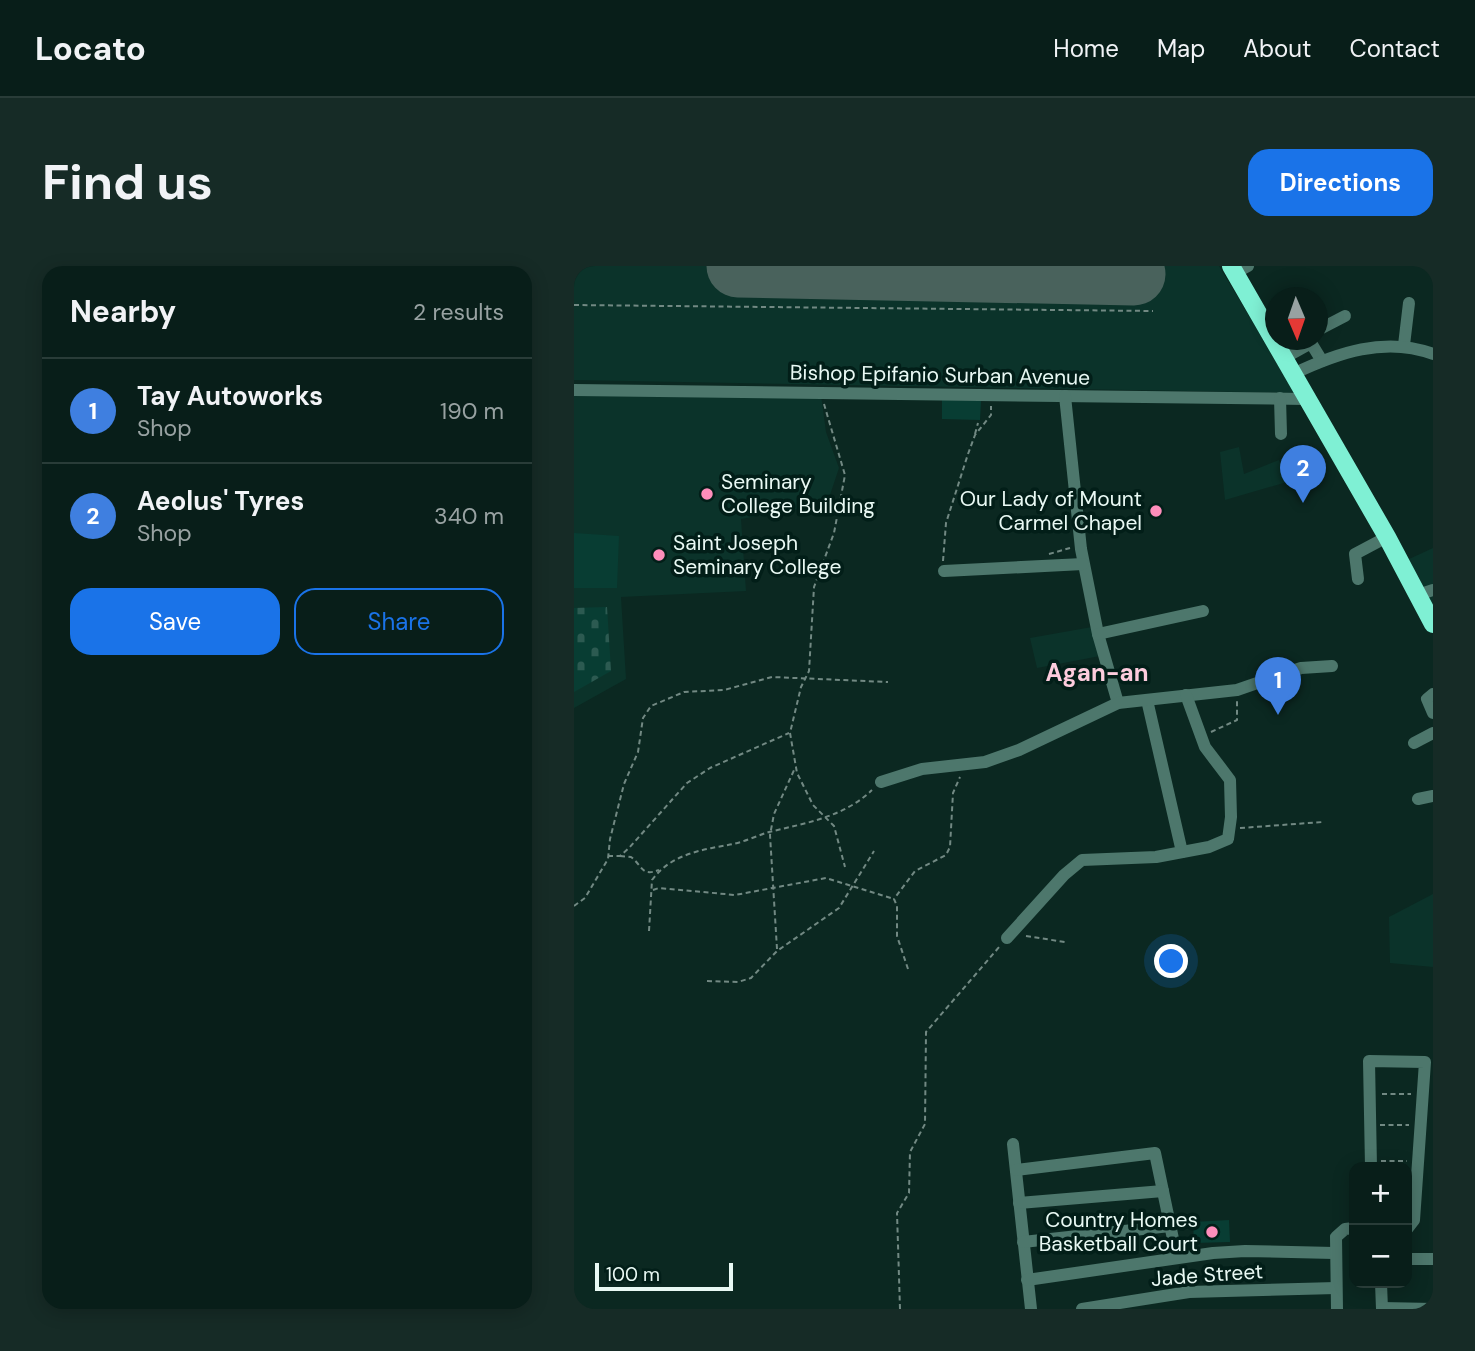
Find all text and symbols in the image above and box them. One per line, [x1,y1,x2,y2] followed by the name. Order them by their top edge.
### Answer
[35,27,146,70] text: Locato
[1053,33,1119,64] text: Home
[1157,33,1205,64] text: Map
[1243,33,1312,64] text: About
[1350,33,1440,64] text: Contact
[1248,149,1433,216] button: Directions
[42,150,213,214] text: Find us
[1265,287,1328,350] north arrow
[70,292,176,331] text: Nearby
[413,297,504,327] text: 2 results
[790,358,1090,392] street label: Bishop Epifanio Surban Avenue
[137,379,323,413] text: Tay Autoworks
[89,396,97,426] text: 1
[440,396,504,426] text: 190 m
[137,413,192,443] text: Shop
[1280,445,1326,503] pin: 2
[721,468,875,520] place label: Seminary College Building
[137,484,304,518] text: Aeolus' Tyres
[960,485,1142,537] place label: Our Lady of Mount Carmel Chapel
[699,486,715,502] marker: Seminary College Building
[86,501,100,531] text: 2
[434,501,504,531] text: 340 m
[1148,503,1164,519] marker: Our Lady of Mount Carmel Chapel
[137,518,192,548] text: Shop
[673,529,841,581] place label: Saint Joseph Seminary College
[651,547,667,563] marker: Saint Joseph Seminary College
[70,588,280,655] button: Save
[294,588,504,655] button: Share
[1046,657,1148,688] district label: Agan-an
[1255,657,1301,715] pin: 1
[1154,944,1188,978] your location
[1349,1162,1412,1288] map controls
[1349,1162,1412,1225] button: +
[1039,1206,1198,1258] place label: Country Homes Basketball Court
[1204,1224,1220,1240] marker: Country Homes Basketball Court
[1349,1225,1412,1288] button: −
[1150,1257,1264,1293] street label: Jade Street
[595,1260,733,1292] scale bar
[606,1262,660,1287] text: 100 m

